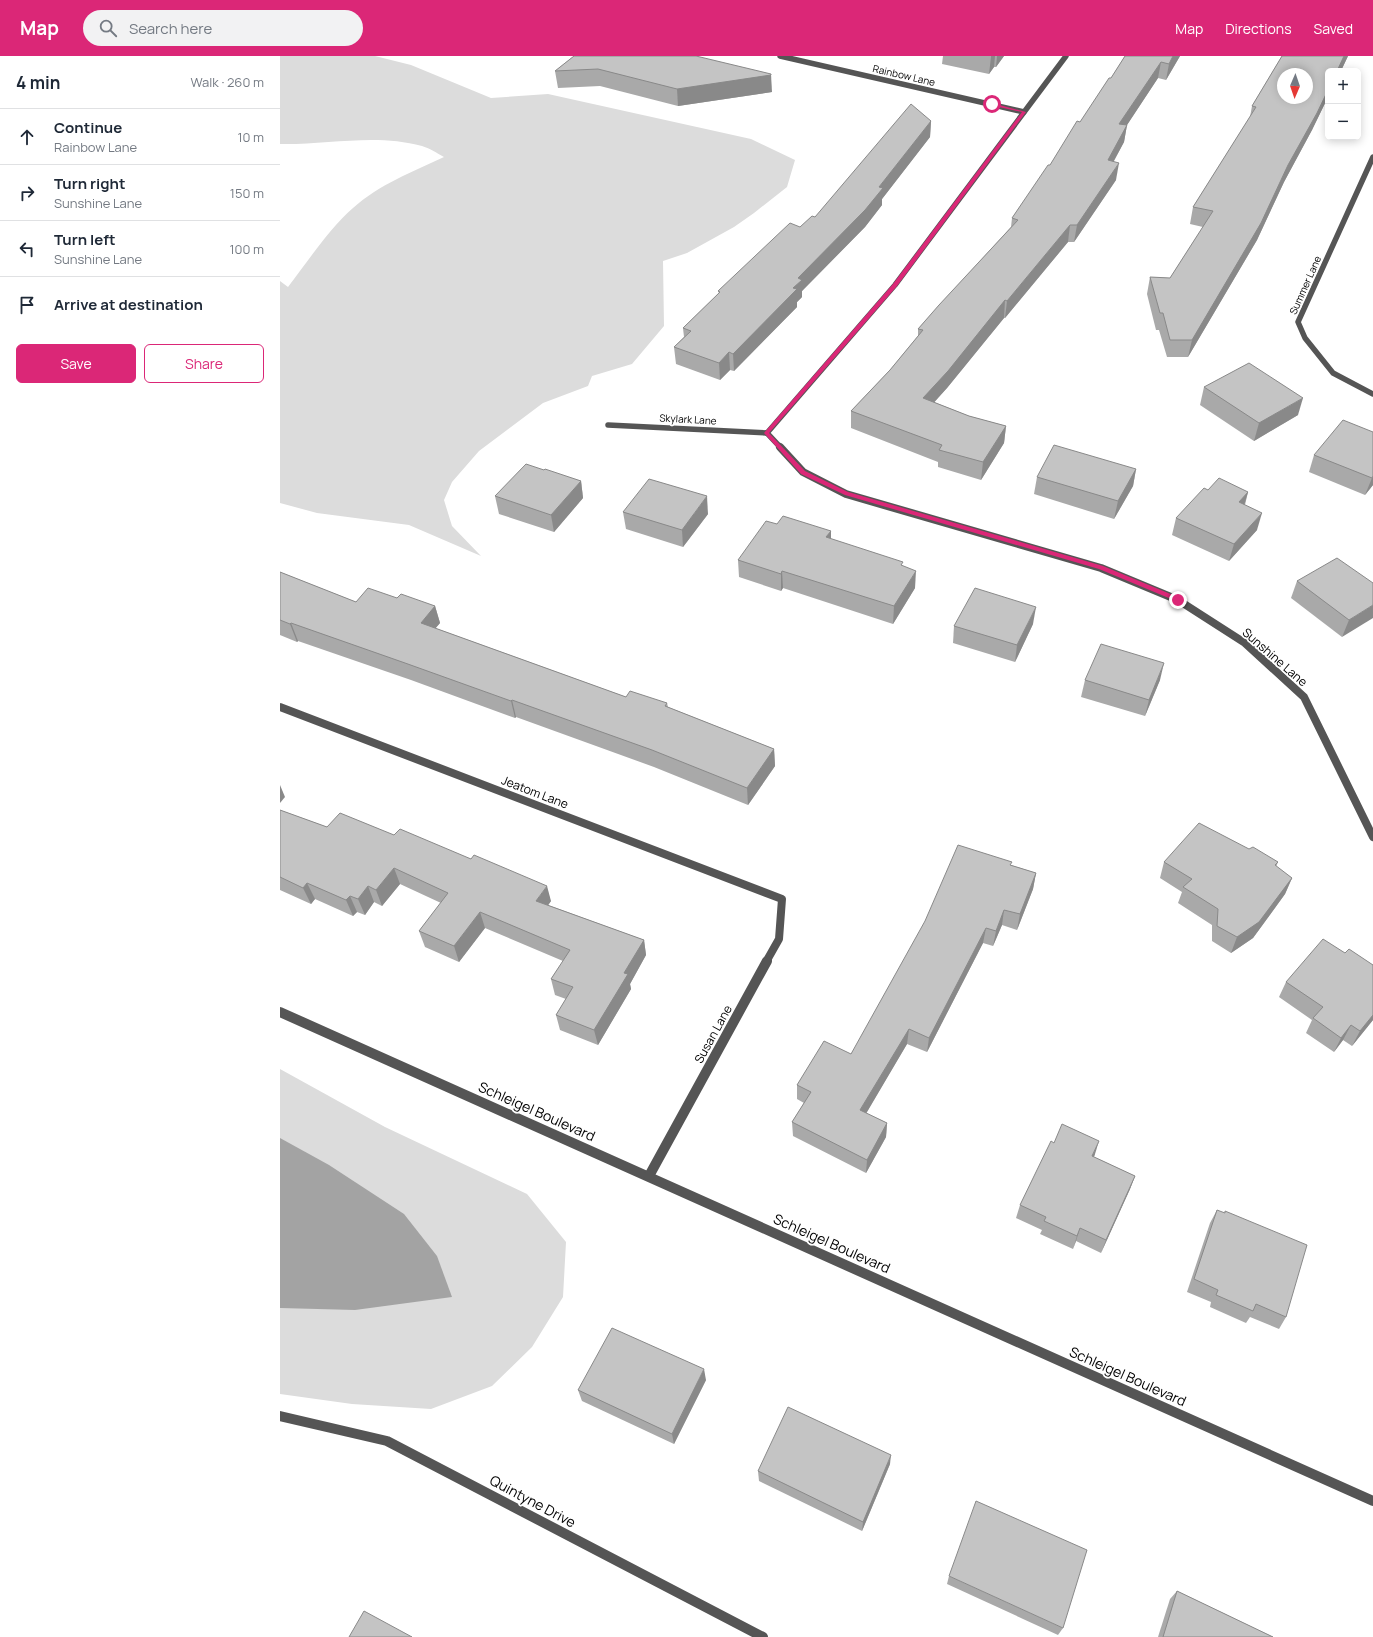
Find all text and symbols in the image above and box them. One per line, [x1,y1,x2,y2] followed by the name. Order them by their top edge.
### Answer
[83,10,363,46] search box
[20,15,59,41] text: Map
[97,17,119,39] icon: search
[129,18,212,39] text: Search here
[1175,19,1203,38] text: Map
[1225,19,1292,38] text: Directions
[1314,19,1353,38] text: Saved
[871,61,937,89] street label: Rainbow Lane
[1277,68,1313,104] north arrow
[1325,68,1361,140] map controls
[1325,68,1361,104] button: +
[16,71,60,94] text: 4 min
[191,73,264,91] text: Walk · 260 m
[983,95,1001,113] route start
[1325,104,1361,140] button: −
[54,117,122,138] text: Continue
[16,126,38,148] icon: ahead
[237,128,264,146] text: 10 m
[54,138,137,156] text: Rainbow Lane
[54,173,125,194] text: Turn right
[16,182,38,204] icon: right
[230,184,264,202] text: 150 m
[54,194,142,212] text: Sunshine Lane
[54,229,116,250] text: Turn left
[16,238,38,260] icon: left
[229,240,264,258] text: 100 m
[54,250,142,268] text: Sunshine Lane
[1286,253,1324,317] street label: Summer Lane
[16,294,38,316] icon: arrive
[54,294,203,315] text: Arrive at destination
[16,344,136,383] button: Save
[144,344,264,383] button: Share
[659,411,717,427] street label: Skylark Lane
[1169,591,1187,609] route end
[1239,624,1311,690] street label: Sunshine Lane
[499,771,571,813] street label: Jeatom Lane
[690,1002,736,1066] street label: Susan Lane
[476,1077,598,1145] street label: Schleigel Boulevard
[771,1209,893,1277] street label: Schleigel Boulevard
[1067,1342,1189,1410] street label: Schleigel Boulevard
[487,1470,579,1532] street label: Quintyne Drive

